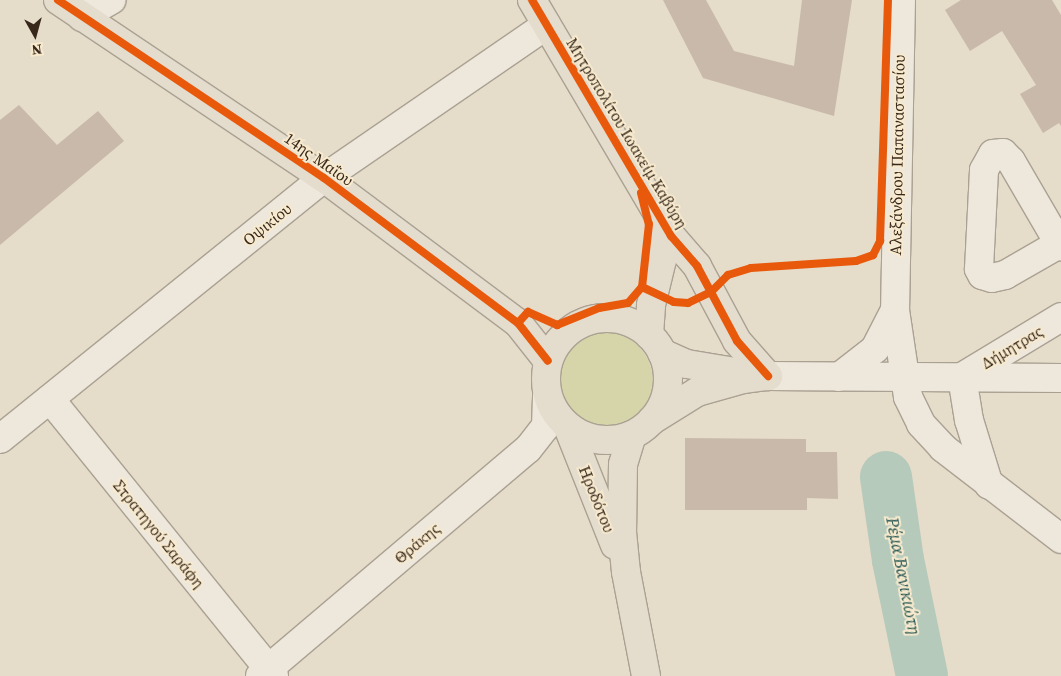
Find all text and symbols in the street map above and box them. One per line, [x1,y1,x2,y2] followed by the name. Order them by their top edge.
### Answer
[10,10,60,60] north arrow
[562,34,692,232] street label: Μητροπολίτου Ιωακείμ Καβύρη
[31,39,43,60] text: N
[886,54,908,256] street label: Αλεξάνδρου Παπαναστασίου
[281,128,357,190] street label: 14ης Μαΐου
[239,199,295,249] street label: Οψικίου
[978,321,1046,373] street label: Δήμητρας
[575,463,619,535] street label: Ηροδότου
[109,476,209,592] street label: Στρατηγού Σαράφη
[881,515,925,637] water label: Ρέμα Βανικιώτη
[390,518,444,568] street label: Θράκης

